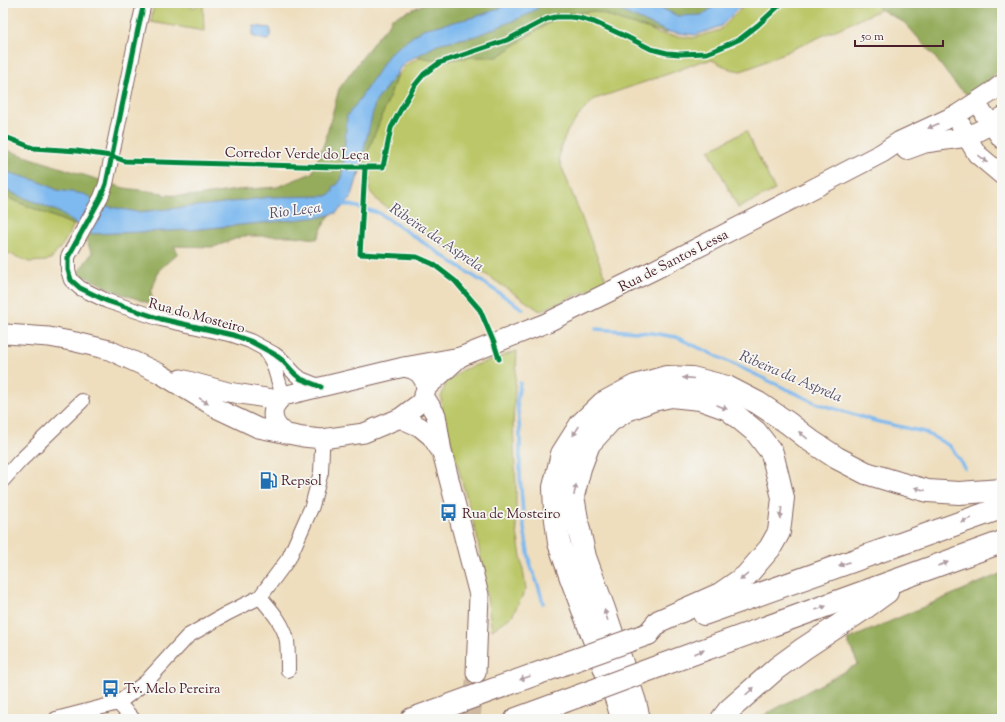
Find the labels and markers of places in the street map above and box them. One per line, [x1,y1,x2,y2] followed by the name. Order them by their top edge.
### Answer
[258,470,278,490] fuel station icon: Repsol
[281,472,322,492] place label: Repsol
[439,503,459,523] bus stop icon: Rua de Mosteiro
[462,505,561,525] place label: Rua de Mosteiro
[101,678,121,698] bus stop icon: Tv. Melo Pereira
[124,680,221,700] place label: Tv. Melo Pereira

